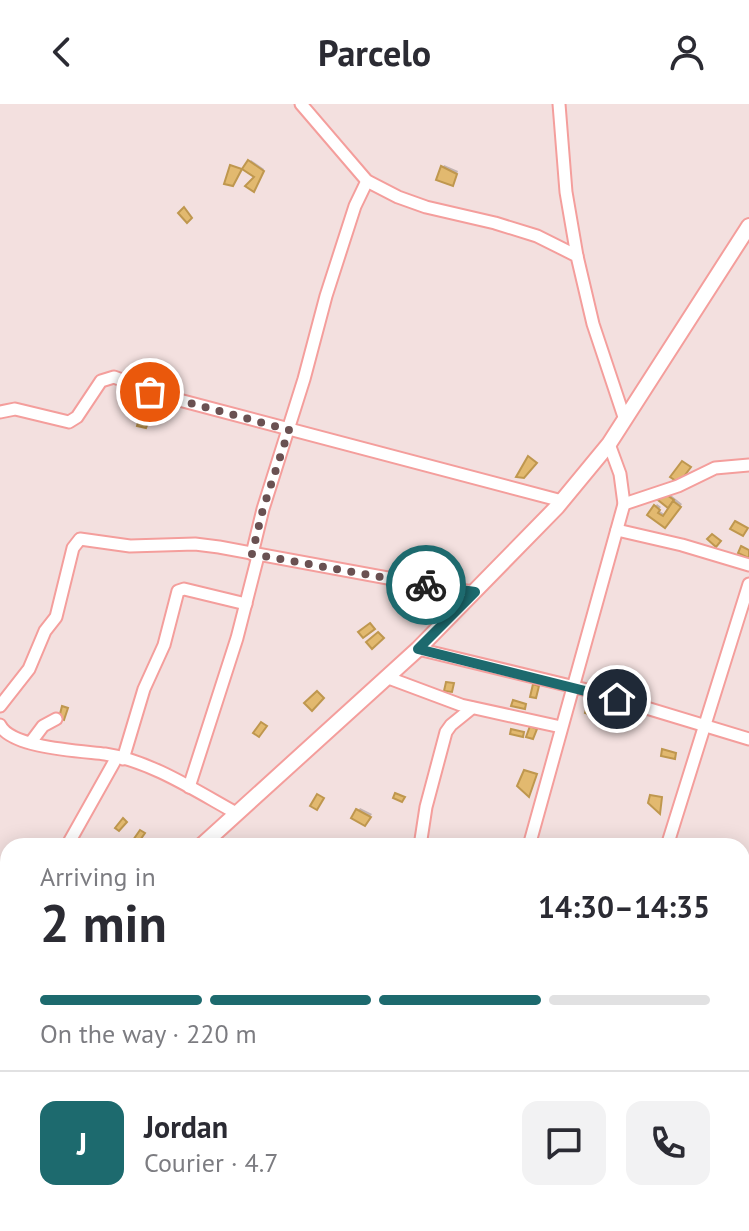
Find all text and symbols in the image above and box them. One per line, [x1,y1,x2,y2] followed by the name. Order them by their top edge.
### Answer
[318,29,431,76] text: Parcelo
[40,30,84,74] icon: back
[665,30,709,74] icon: person
[116,358,184,426] pin
[128,370,172,414] icon: bag
[386,545,466,625] courier
[404,563,448,607] icon: bike
[583,665,651,733] pin
[595,677,639,721] icon: home
[40,860,156,893] text: Arriving in
[538,887,710,926] text: 14:30–14:35
[40,889,167,956] text: 2 min
[40,1017,257,1050] text: On the way · 220 m
[522,1101,606,1185] button: chat
[626,1101,710,1185] button: phone
[144,1107,228,1146] text: Jordan
[77,1124,87,1163] text: J
[144,1146,278,1179] text: Courier · 4.7

